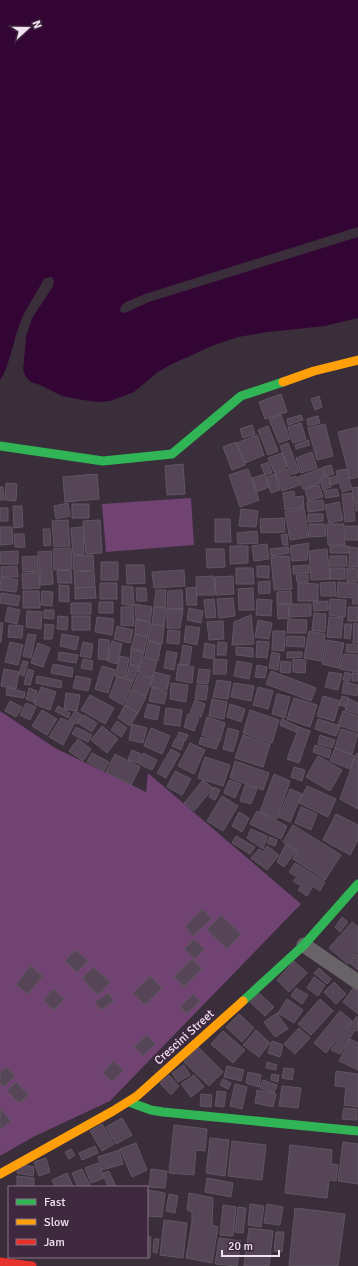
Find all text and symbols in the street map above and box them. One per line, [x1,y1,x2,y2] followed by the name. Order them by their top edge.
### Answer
[8,8,48,48] north arrow
[29,19,44,30] text: N
[151,1007,217,1068] street label: Crescini Street
[8,1186,148,1258] legend
[44,1195,65,1210] text: Fast
[44,1215,69,1230] text: Slow
[222,1232,279,1258] scale bar
[44,1235,65,1250] text: Jam
[228,1239,253,1254] text: 20 m

